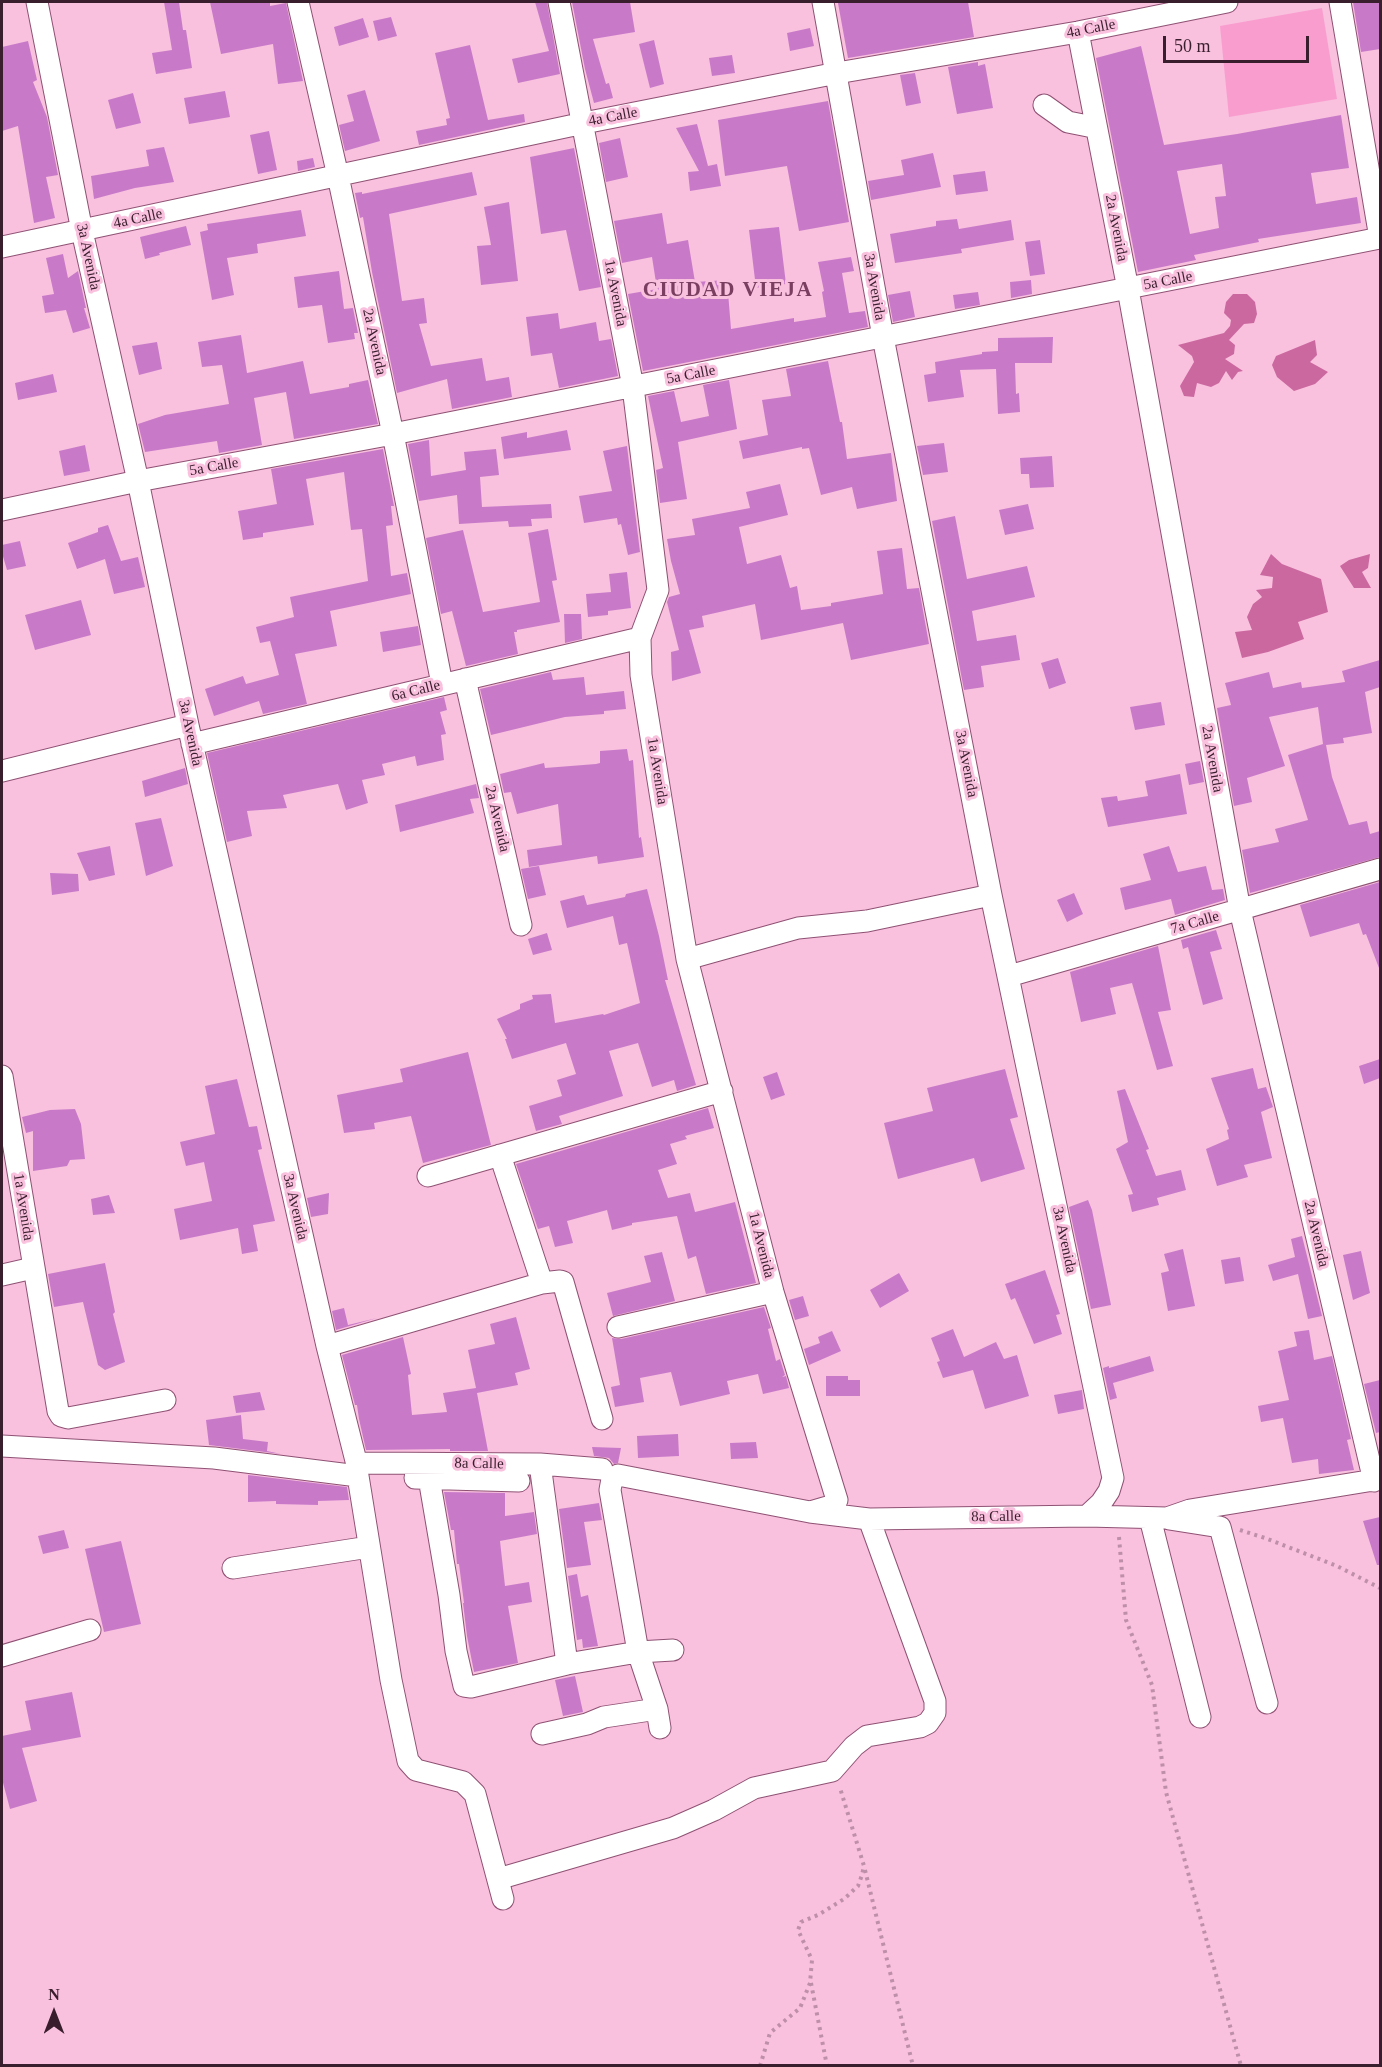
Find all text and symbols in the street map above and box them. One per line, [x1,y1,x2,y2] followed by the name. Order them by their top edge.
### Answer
[1065,15,1117,43] street label: 4a Calle
[1166,24,1312,62] scale bar
[1174,36,1211,56] text: 50 m
[587,103,639,131] street label: 4a Calle
[1101,193,1131,263] street label: 2a Avenida
[112,205,164,233] street label: 4a Calle
[72,222,104,292] street label: 3a Avenida
[859,252,889,322] street label: 3a Avenida
[600,258,630,328] street label: 1a Avenida
[1142,267,1194,295] street label: 5a Calle
[643,278,813,304] district label: CIUDAD VIEJA
[358,307,390,377] street label: 2a Avenida
[665,361,717,389] street label: 5a Calle
[188,454,240,480] street label: 5a Calle
[390,676,442,706] street label: 6a Calle
[174,698,206,768] street label: 3a Avenida
[1197,724,1227,794] street label: 2a Avenida
[951,729,981,799] street label: 3a Avenida
[643,736,671,806] street label: 1a Avenida
[481,784,513,854] street label: 2a Avenida
[1169,908,1221,938] street label: 7a Calle
[9,1172,37,1242] street label: 1a Avenida
[279,1172,311,1242] street label: 3a Avenida
[1300,1199,1332,1269] street label: 2a Avenida
[1048,1205,1080,1275] street label: 3a Avenida
[744,1210,778,1280] street label: 1a Avenida
[454,1455,504,1473] street label: 8a Calle
[971,1508,1021,1526] street label: 8a Calle
[24,1983,84,2043] north arrow
[48,1986,60,2003] text: N

